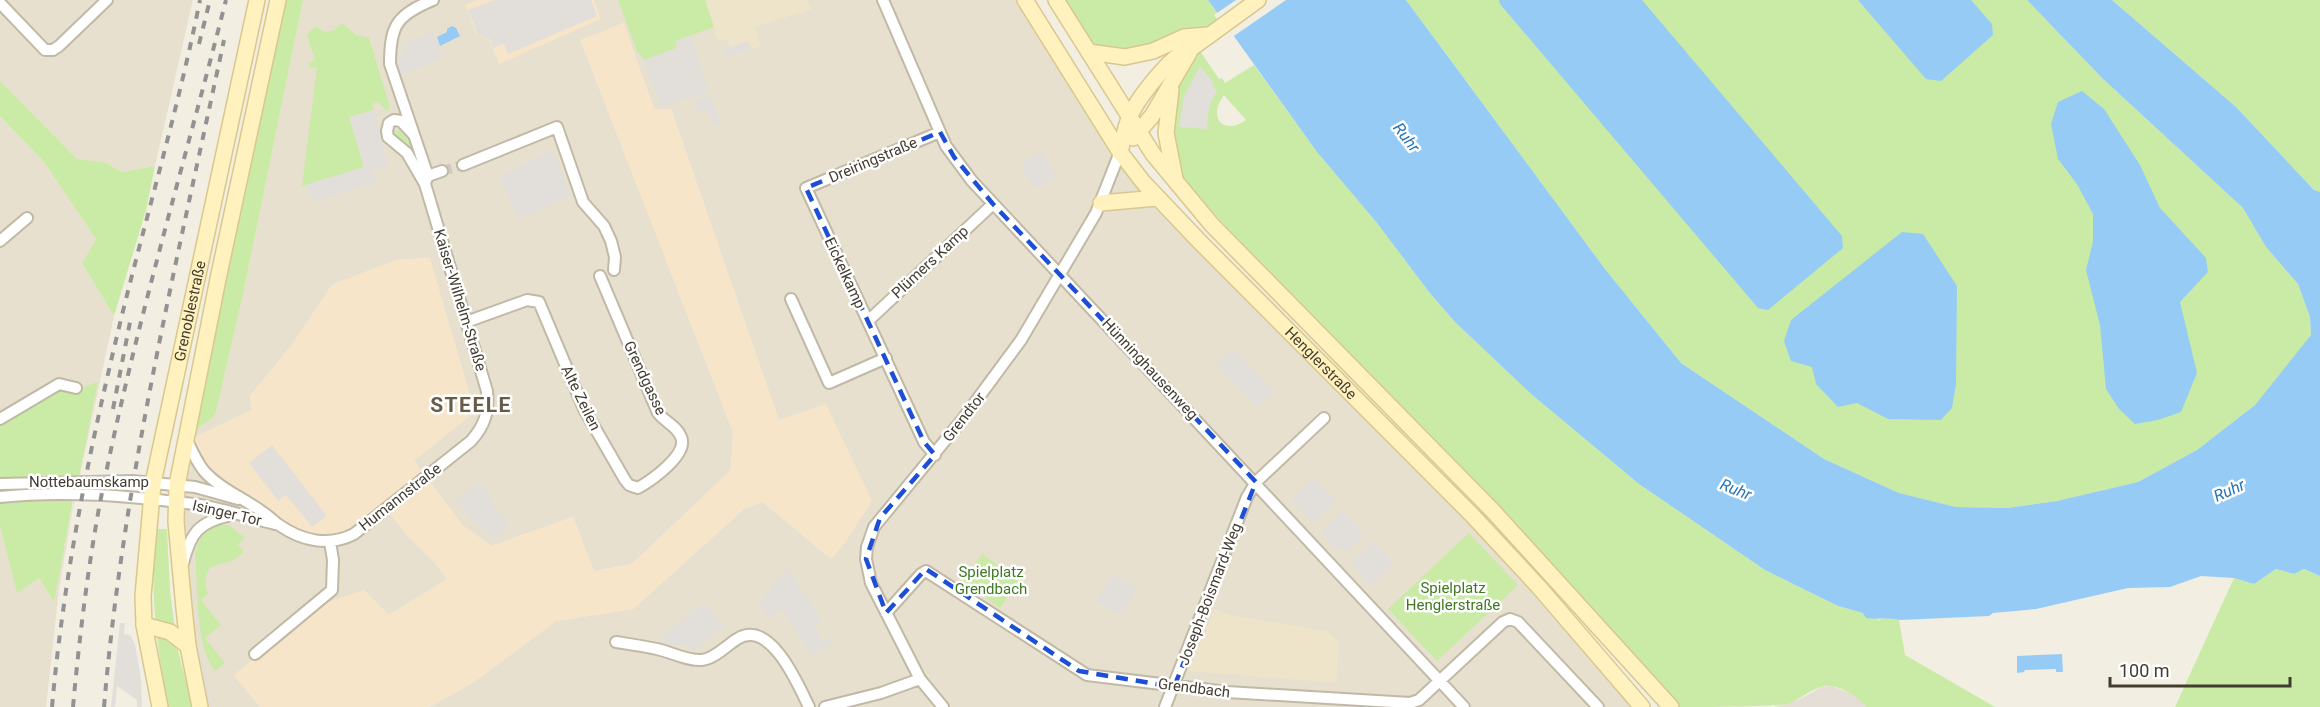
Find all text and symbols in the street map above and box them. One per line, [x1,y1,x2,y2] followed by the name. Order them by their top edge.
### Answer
[1389,119,1424,156] water label: Ruhr
[826,133,920,187] street label: Dreiringstraße
[888,222,972,302] street label: Plümers Kamp
[430,227,490,373] street label: Kaiser-Wilhelm-Straße
[821,235,869,311] street label: Eickelkamp
[170,259,210,363] street label: Grenoblestraße
[1098,315,1202,423] street label: Hünninghausenweg
[1281,323,1361,403] street label: Henglerstraße
[620,338,670,418] street label: Grendgasse
[557,362,605,434] street label: Alte Zeilen
[939,389,989,445] street label: Grendtor
[430,393,512,417] district label: STEELE
[355,459,445,535] street label: Humannstraße
[29,473,149,491] street label: Nottebaumskamp
[1717,475,1755,505] water label: Ruhr
[2211,475,2248,506] water label: Ruhr
[191,496,263,530] street label: Isinger Tor
[1175,520,1245,668] street label: Joseph-Boismard-Weg
[955,563,1027,598] park label: Spielplatz Grendbach
[1406,579,1500,614] park label: Spielplatz Henglerstraße
[2110,650,2290,688] scale bar
[2119,660,2170,681] text: 100 m
[1157,675,1231,701] street label: Grendbach

